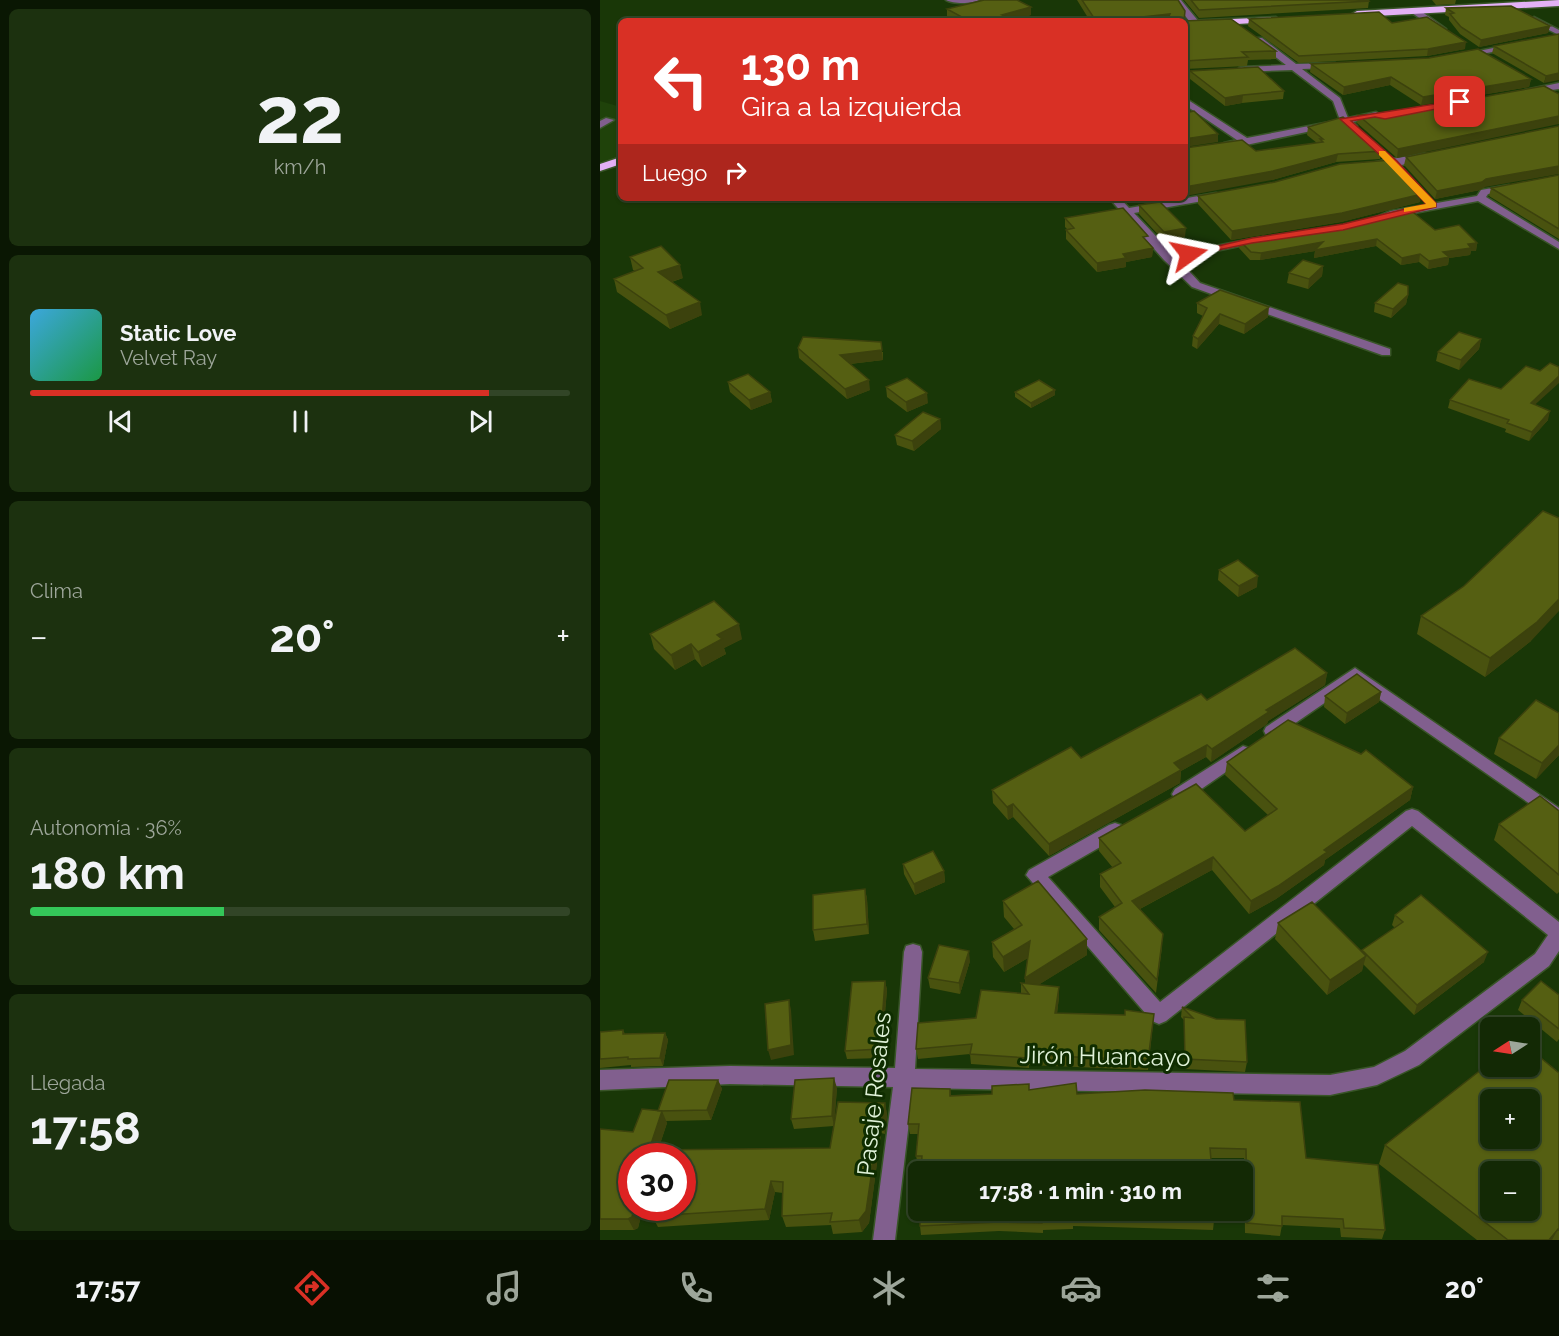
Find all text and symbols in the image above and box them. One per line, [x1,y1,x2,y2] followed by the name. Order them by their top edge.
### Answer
[741,41,860,90] text: 130 m
[642,42,720,120] icon: left
[256,70,344,161] text: 22
[1434,76,1485,127] pin
[1443,85,1476,118] icon: arrive
[741,91,962,122] text: Gira a la izquierda
[274,155,326,179] text: km/h
[719,156,752,189] icon: right
[642,160,707,186] text: Luego
[1157,222,1221,286] position arrow
[120,320,237,346] text: Static Love
[120,346,217,370] text: Velvet Ray
[104,405,137,438] icon: previous
[284,405,317,438] icon: pause
[464,405,497,438] icon: next
[30,579,83,603] text: Clima
[269,610,335,663] text: 20°
[30,617,48,656] text: −
[556,617,570,656] text: +
[30,816,182,840] text: Autonomía · 36%
[30,847,185,900] text: 180 km
[851,1011,897,1177] street label: Pasaje Rosales
[1480,1017,1540,1077] north arrow
[1480,1017,1540,1221] map controls
[1019,1040,1191,1072] street label: Jirón Huancayo
[30,1071,105,1095] text: Llegada
[1480,1089,1540,1149] button: +
[30,1102,141,1155] text: 17:58
[618,1143,696,1221] speed limit sign: 30
[1480,1161,1540,1221] button: −
[979,1178,1182,1204] text: 17:58 · 1 min · 310 m
[291,1267,333,1309] icon: directions
[483,1267,525,1309] icon: music
[675,1267,717,1309] icon: phone
[868,1267,910,1309] icon: climate
[1060,1267,1102,1309] icon: car
[1252,1267,1294,1309] icon: filters
[75,1273,140,1304] text: 17:57
[1445,1273,1484,1304] text: 20°

